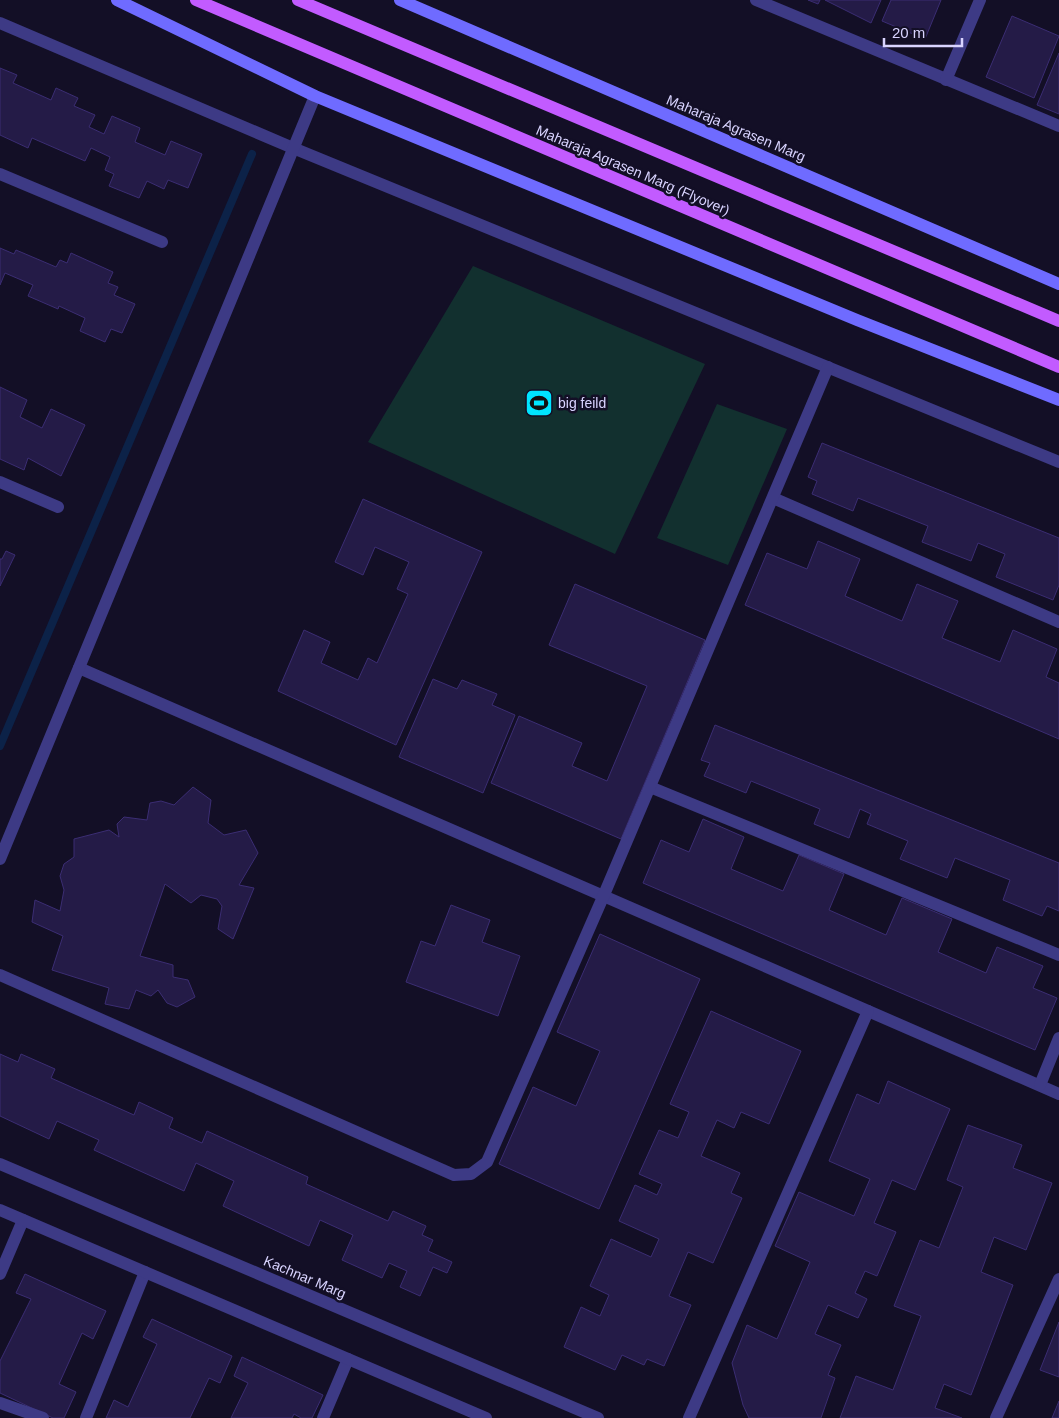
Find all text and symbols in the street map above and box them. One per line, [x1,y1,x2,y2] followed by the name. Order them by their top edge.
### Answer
[884,15,962,47] scale bar
[892,24,925,41] text: 20 m
[664,91,808,165] street label: Maharaja Agrasen Marg
[534,122,732,218] street label: Maharaja Agrasen Marg (Flyover)
[524,388,554,418] sports icon: big feild
[558,395,606,411] place label: big feild
[261,1252,349,1302] street label: Kachnar Marg

